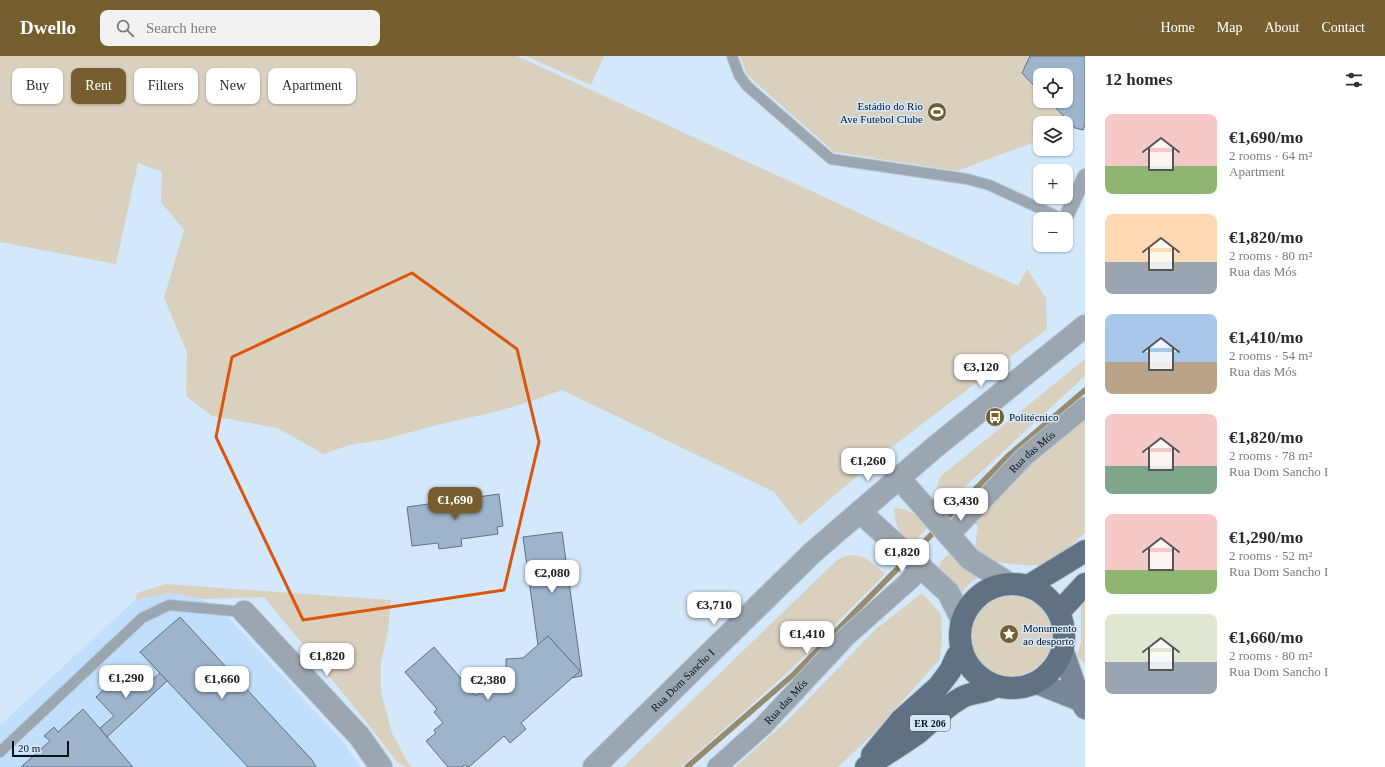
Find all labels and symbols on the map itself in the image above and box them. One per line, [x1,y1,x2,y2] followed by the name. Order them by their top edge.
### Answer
[840,100,923,125] place label: Estádio do Rio Ave Futebol Clube
[926,101,948,123] sports icon: Estádio do Rio Ave Futebol Clube
[948,354,1014,388] pin: €3,120
[984,406,1006,428] bus stop icon: Politécnico
[1009,411,1059,423] place label: Politécnico
[1006,428,1057,475] street label: Rua das Mós
[835,448,901,482] pin: €1,260
[422,487,488,521] pin: €1,690
[928,488,994,522] pin: €3,430
[869,539,935,573] pin: €1,820
[519,560,585,594] pin: €2,080
[681,592,747,626] pin: €3,710
[774,621,840,655] pin: €1,410
[1023,622,1077,647] place label: Monumento ao desporto
[998,623,1020,645] place icon: Monumento ao desporto
[294,643,360,677] pin: €1,820
[648,646,717,714] street label: Rua Dom Sancho I
[93,665,159,699] pin: €1,290
[189,666,255,700] pin: €1,660
[455,667,521,701] pin: €2,380
[762,676,810,727] street label: Rua das Mós
[910,715,950,731] road number: ER 206
[12,739,69,758] scale bar

